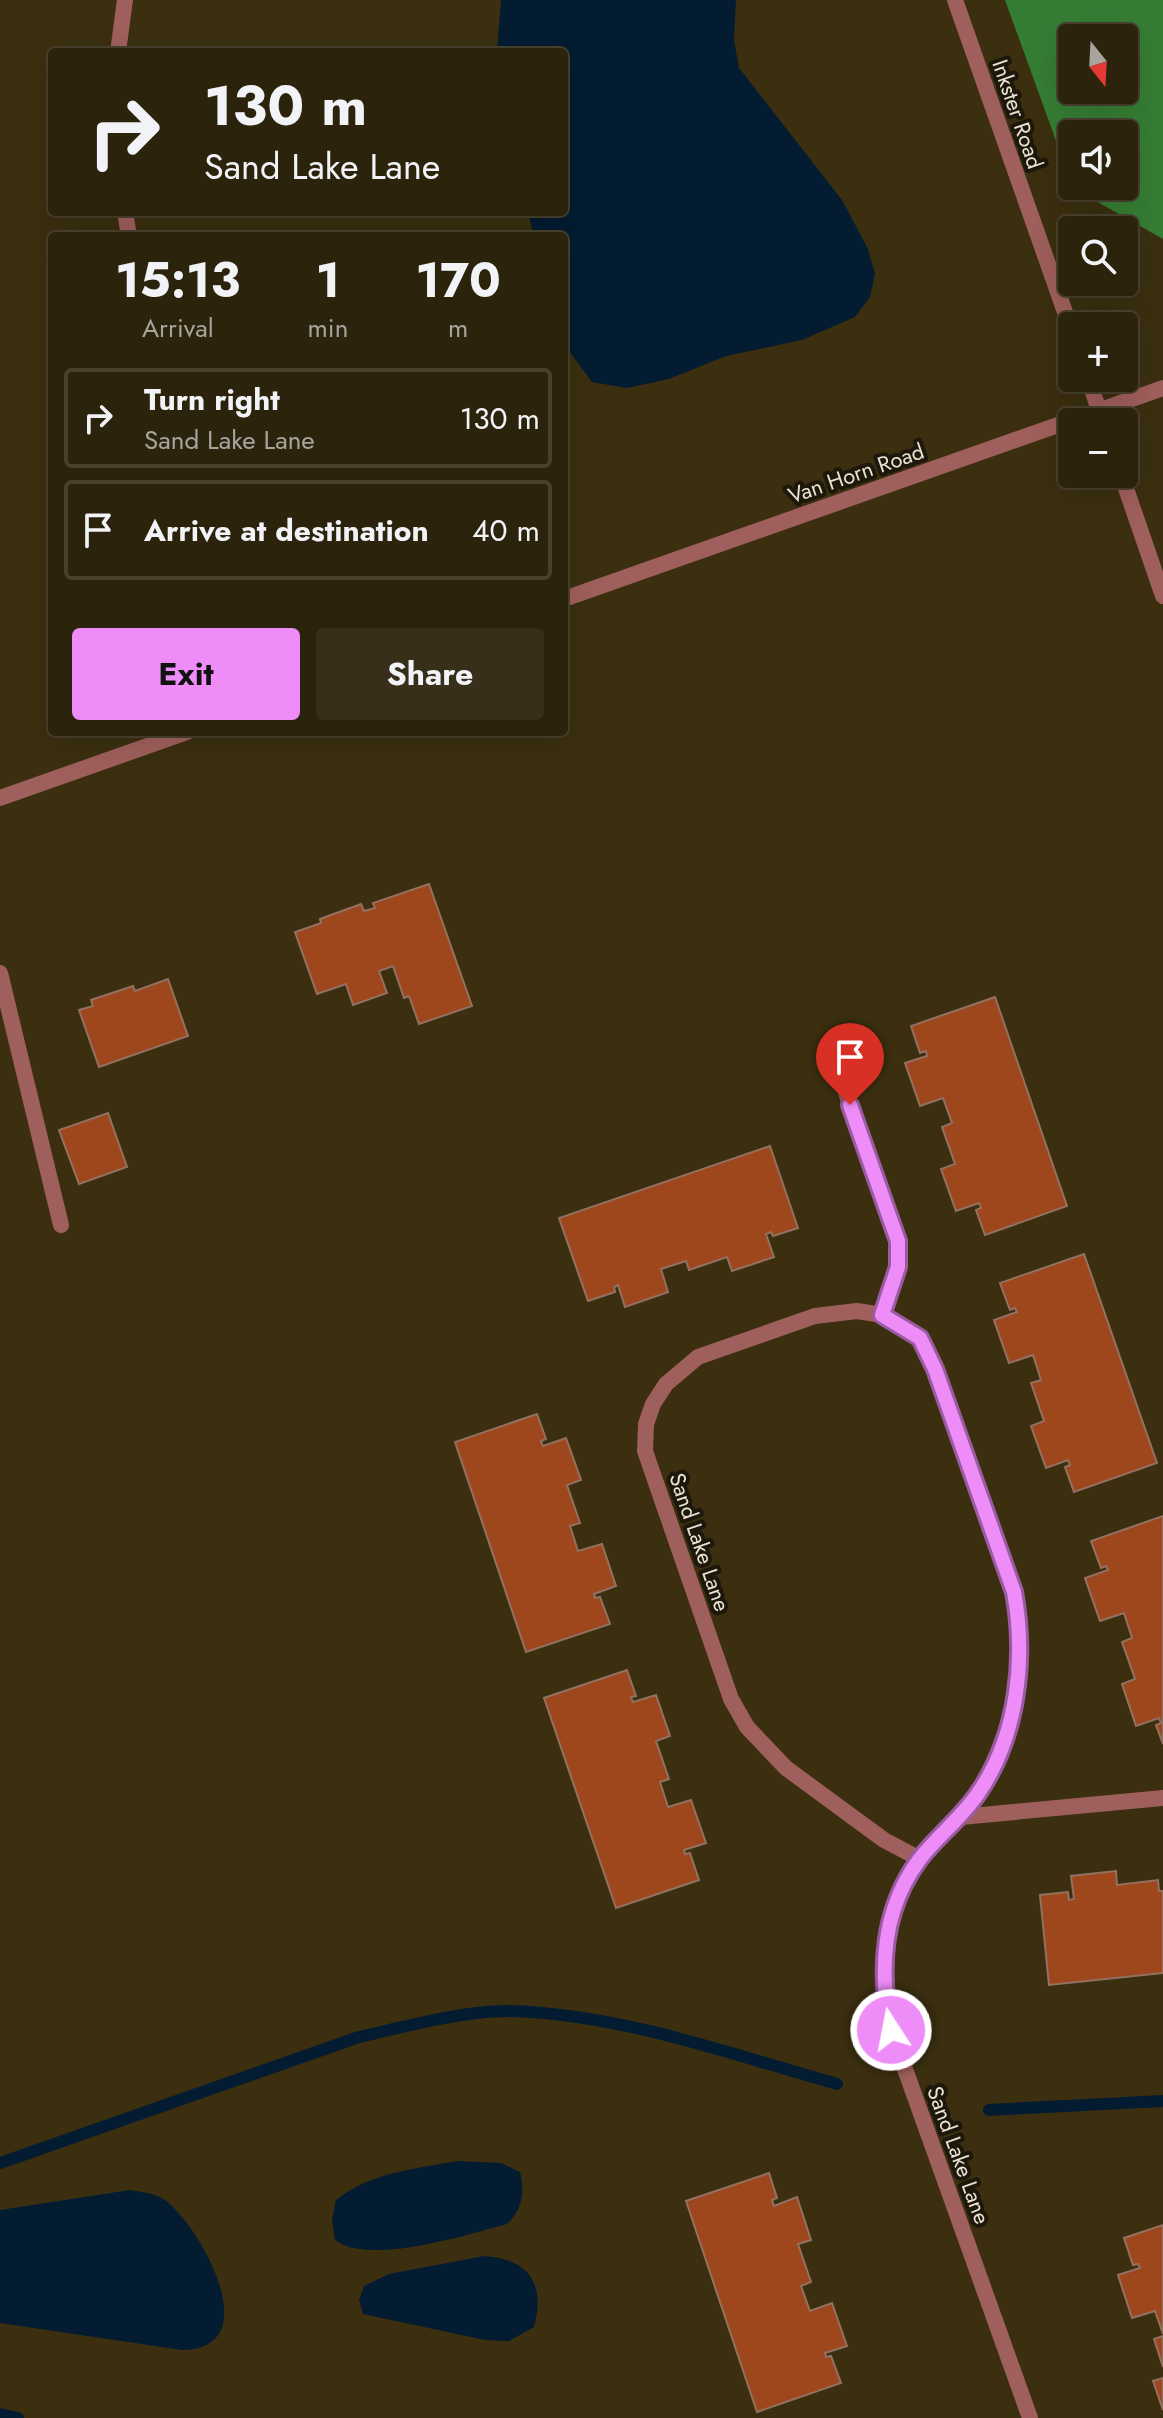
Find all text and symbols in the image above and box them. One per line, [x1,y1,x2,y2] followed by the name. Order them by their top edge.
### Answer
[1058,24,1138,104] north arrow
[1058,24,1138,488] map controls
[984,55,1052,173] street label: Inkster Road
[204,65,367,146] text: 130 m
[72,80,176,184] icon: right
[1058,120,1138,200] button: sound
[204,140,440,192] text: Sand Lake Lane
[1058,216,1138,296] button: search
[115,246,240,315] text: 15:13
[316,246,340,315] text: 1
[416,246,501,315] text: 170
[142,309,214,347] text: Arrival
[308,309,348,347] text: min
[448,309,468,347] text: m
[1058,312,1138,392] button: +
[144,378,280,421] text: Turn right
[76,396,120,440] icon: right
[460,397,540,440] text: 130 m
[1058,408,1138,488] button: −
[144,421,315,459] text: Sand Lake Lane
[784,435,928,511] street label: Van Horn Road
[76,508,120,552] icon: arrive
[144,509,429,552] text: Arrive at destination
[472,509,540,552] text: 40 m
[72,628,300,720] button: Exit
[316,628,544,720] button: Share
[816,1023,884,1105] pin
[828,1035,872,1079] icon: arrive
[661,1468,739,1616] street label: Sand Lake Lane
[849,1988,933,2072] position arrow
[919,2082,999,2228] street label: Sand Lake Lane

